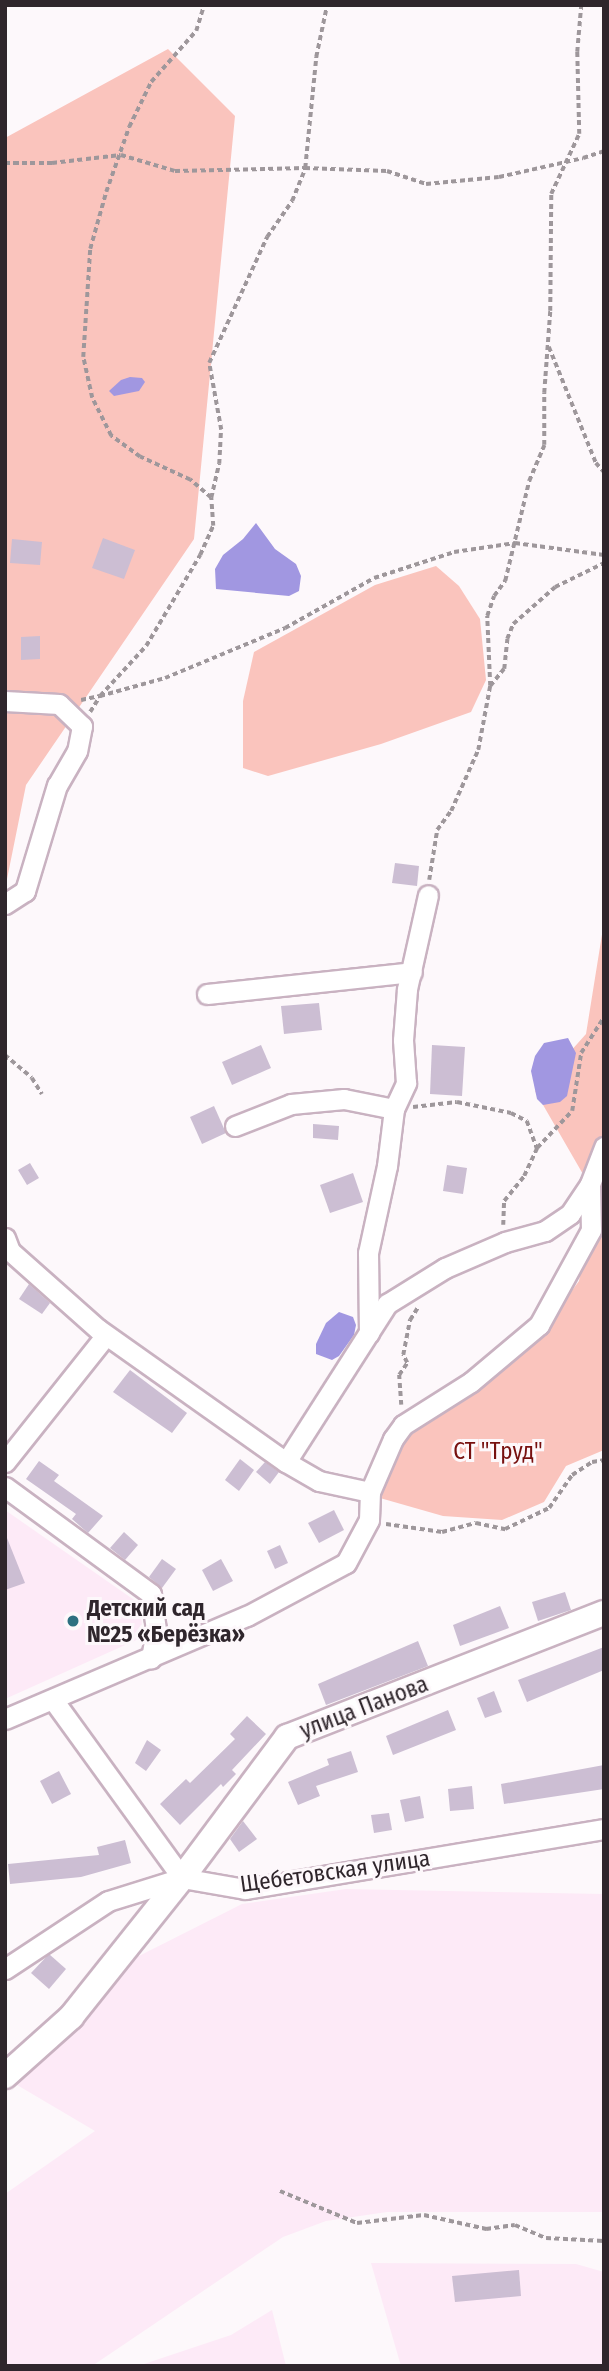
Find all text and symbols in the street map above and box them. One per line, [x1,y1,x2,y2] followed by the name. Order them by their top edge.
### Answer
[453,1437,543,1465] park label: СТ "Труд"
[87,1594,245,1648] place label: Детский сад №25 «Берёзка»
[65,1613,81,1629] marker: Детский сад №25 «Берёзка»
[296,1670,432,1744] street label: улица Панова
[238,1844,432,1898] street label: Щебетовская улица

